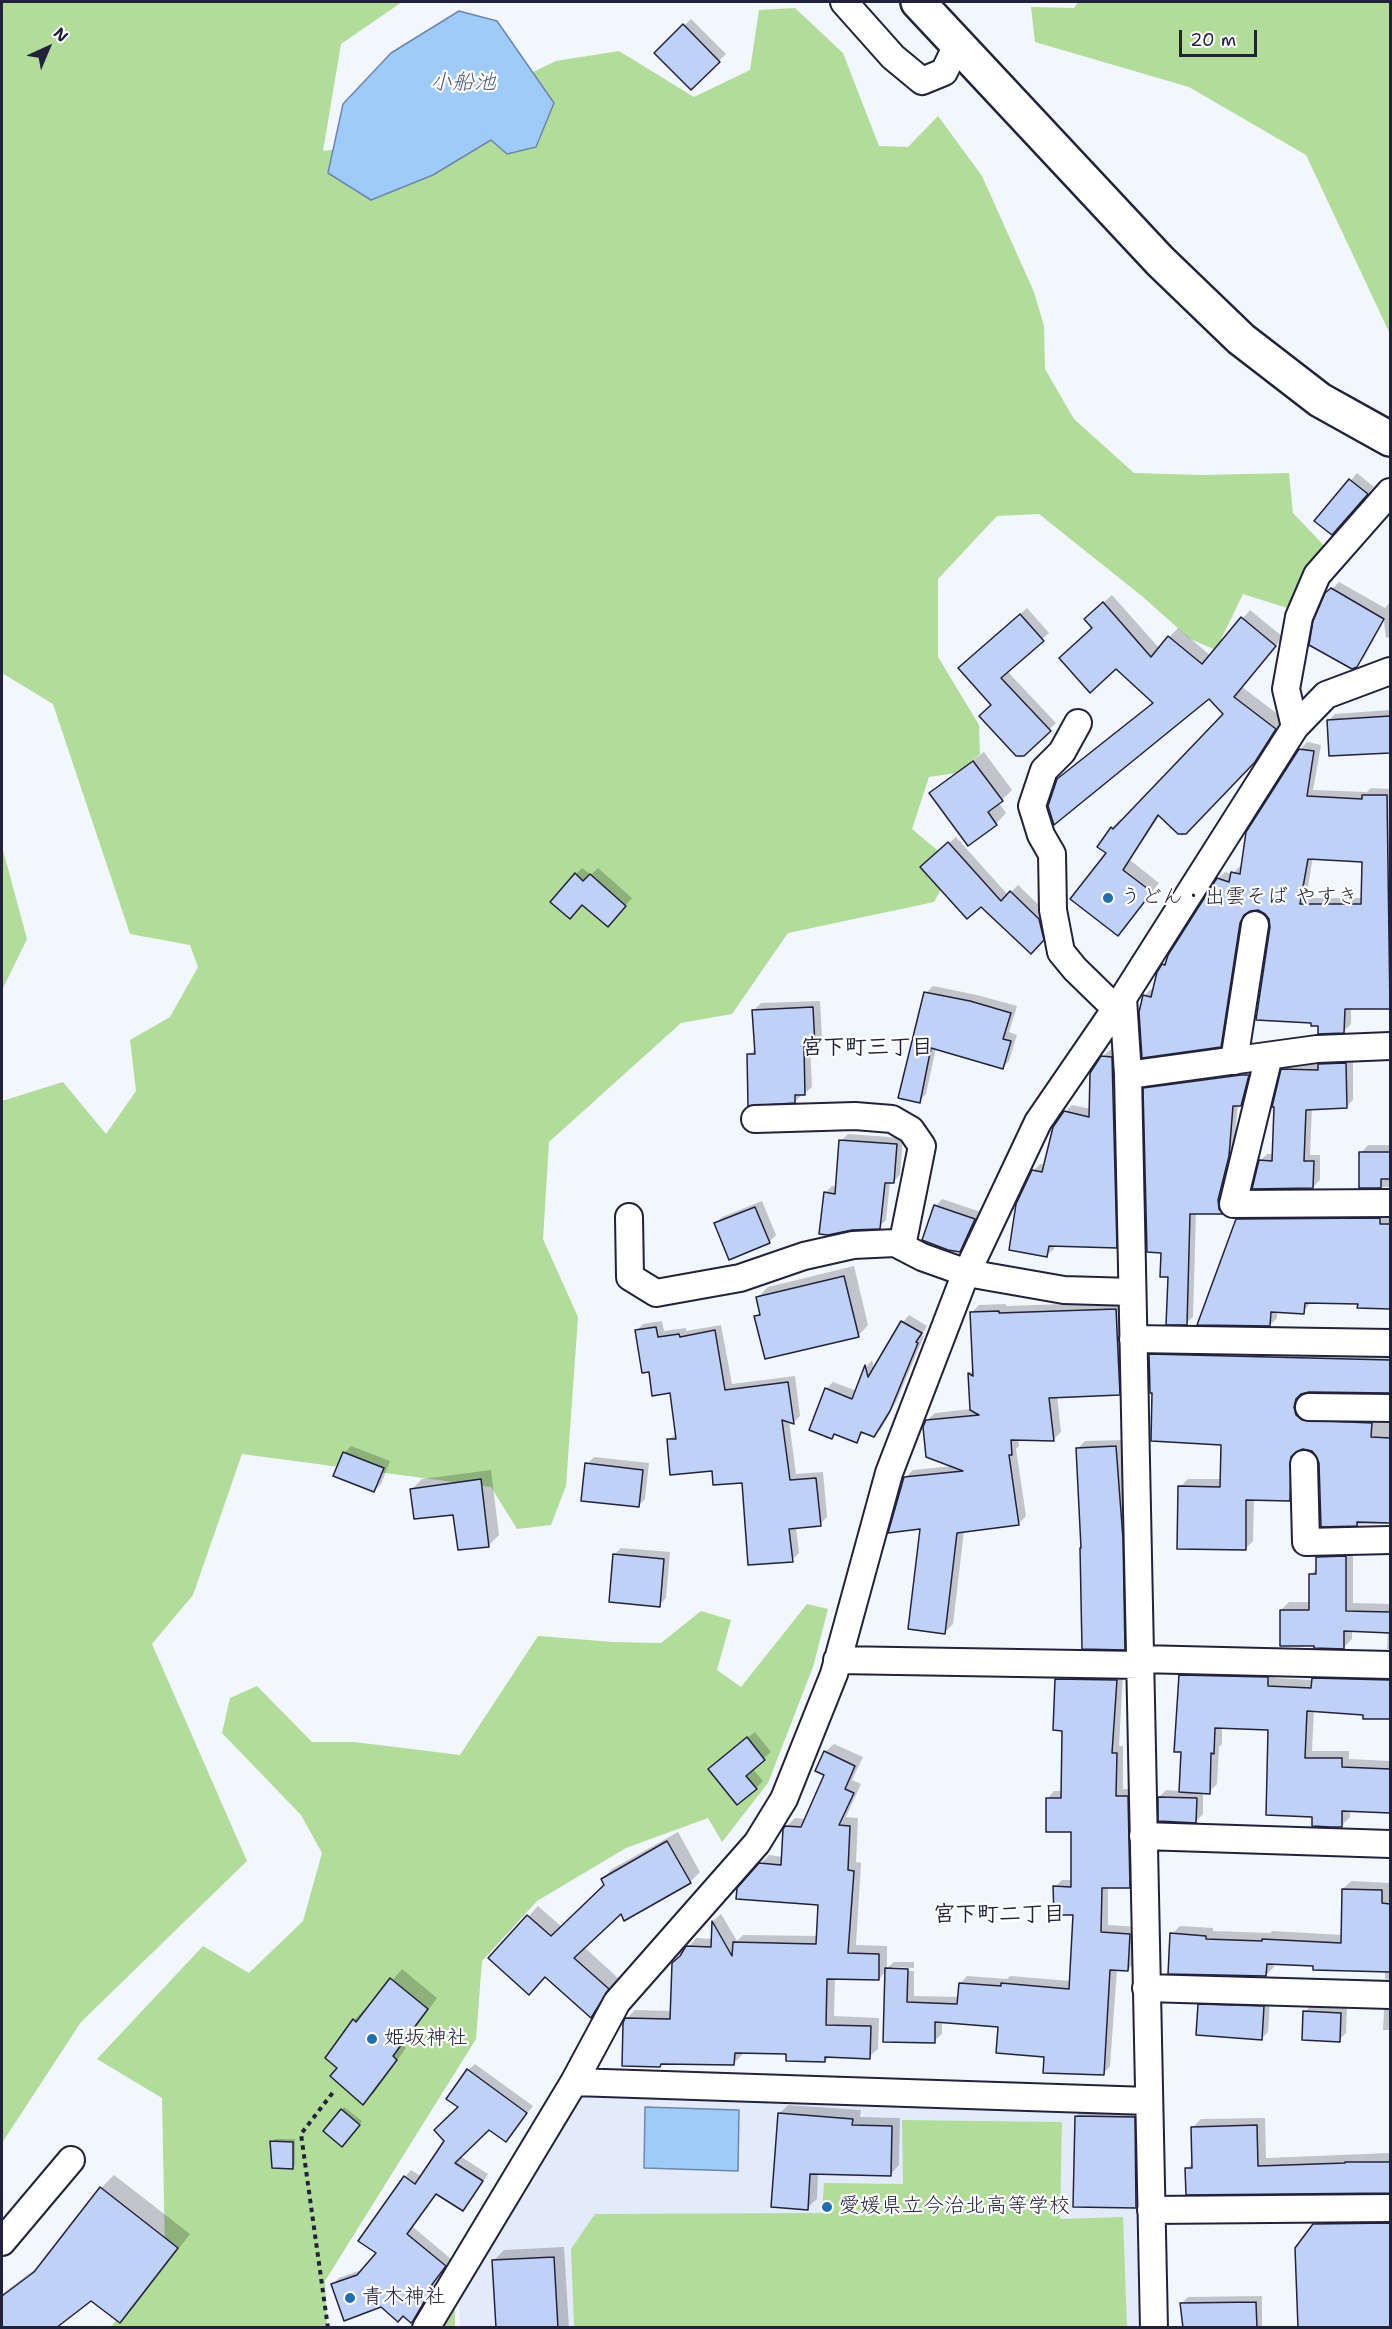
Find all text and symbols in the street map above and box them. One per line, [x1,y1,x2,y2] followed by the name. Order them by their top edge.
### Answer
[18,18,78,78] north arrow
[1182,18,1260,56] scale bar
[49,23,73,47] text: N
[1190,28,1236,52] text: 20 m
[430,70,496,96] water label: 小船池
[1120,885,1358,911] place label: うどん・出雲そば やすき
[1101,891,1115,905] marker: うどん・出雲そば やすき
[801,1035,933,1061] district label: 宮下町三丁目
[933,1902,1065,1928] district label: 宮下町二丁目
[384,2026,468,2052] place label: 姫坂神社
[365,2032,379,2046] marker: 姫坂神社
[839,2194,1070,2220] place label: 愛媛県立今治北高等学校
[820,2200,834,2214] marker: 愛媛県立今治北高等学校
[362,2285,446,2311] place label: 青木神社
[343,2291,357,2305] marker: 青木神社

